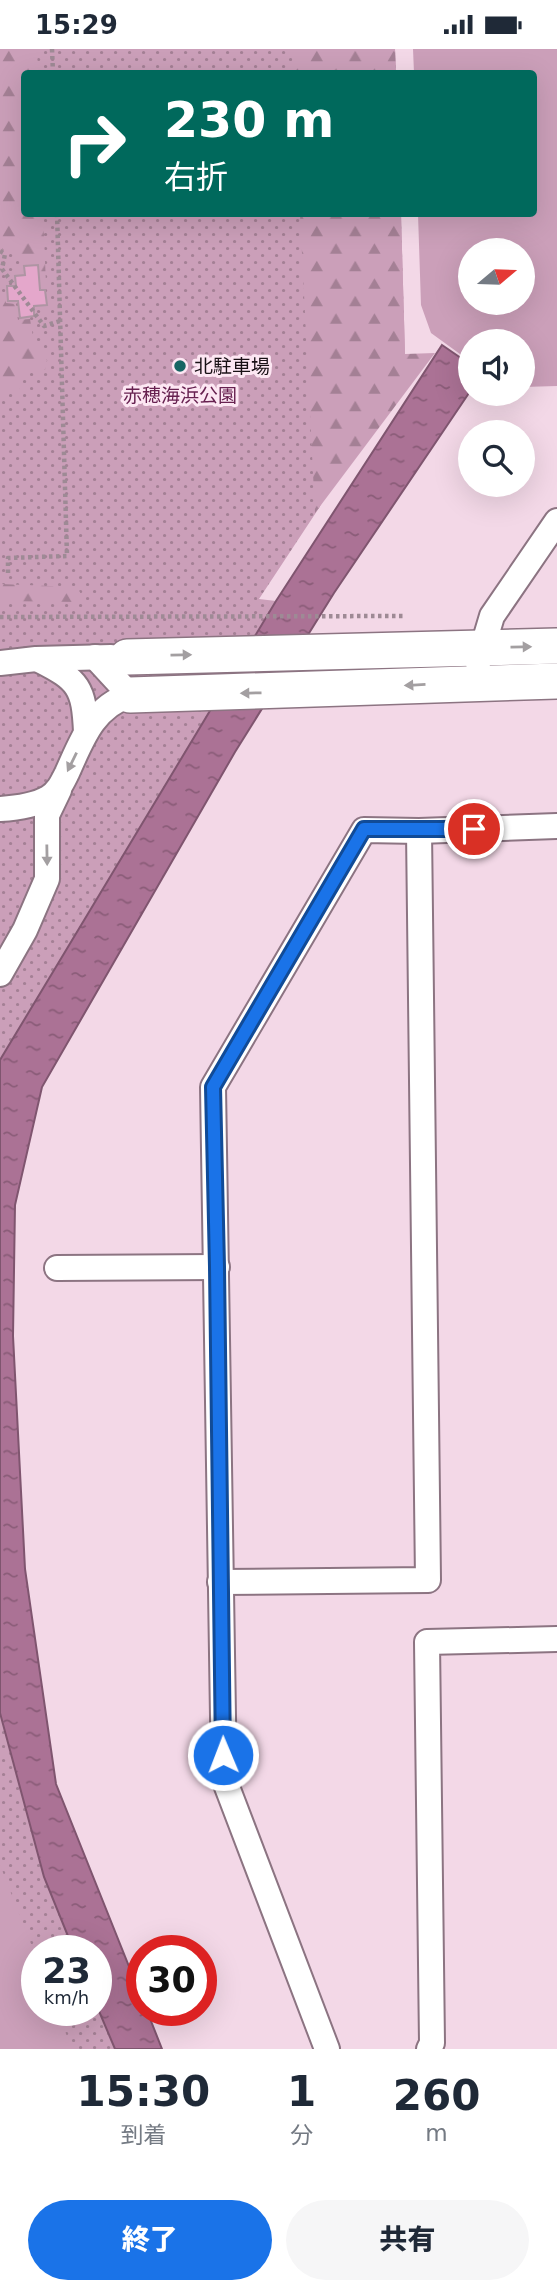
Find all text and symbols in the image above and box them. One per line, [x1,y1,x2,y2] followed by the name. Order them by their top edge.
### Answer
[35,10,118,40] text: 15:29
[164,92,334,149] text: 230 m
[49,98,140,189] icon: right
[164,158,228,196] text: 右折
[458,238,536,315] north arrow
[458,238,535,497] map controls
[458,329,535,406] button: sound
[194,355,270,377] place label: 北駐車場
[172,358,188,374] marker: 北駐車場
[123,384,237,406] park label: 赤穂海浜公園
[458,420,535,497] button: search
[510,641,532,652] one-way arrow
[170,650,192,661] one-way arrow
[404,680,426,691] one-way arrow
[240,687,262,698] one-way arrow
[66,752,78,772] one-way arrow
[444,799,504,859] pin
[455,810,493,848] icon: arrive
[41,845,53,867] one-way arrow
[186,1718,260,1792] position arrow
[126,1935,217,2026] speed limit sign: 30
[42,1951,91,1991] text: 23
[44,1987,89,2008] text: km/h
[77,2067,210,2116] text: 15:30
[287,2067,316,2116] text: 1
[393,2071,480,2120] text: 260
[425,2120,448,2146] text: m
[120,2122,166,2148] text: 到着
[290,2122,313,2148] text: 分
[28,2200,272,2280] button: 終了
[286,2200,529,2280] button: 共有

